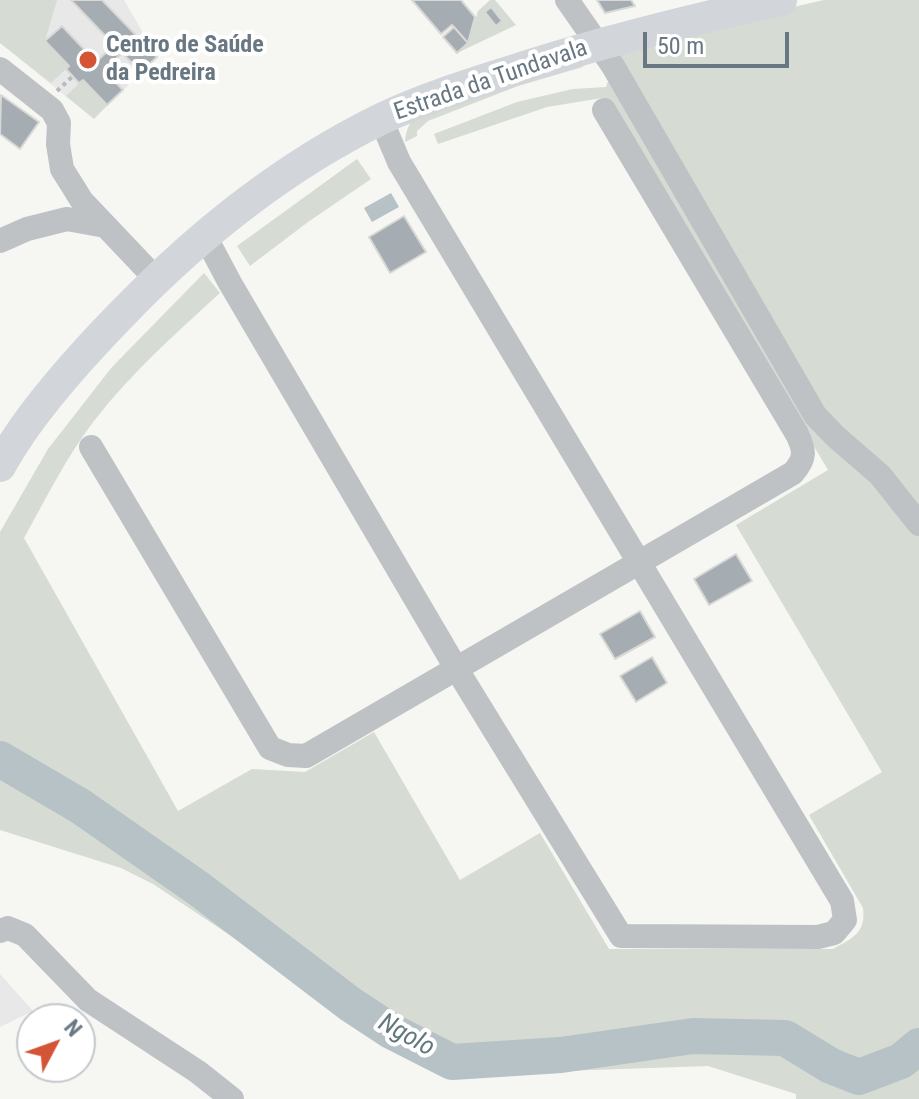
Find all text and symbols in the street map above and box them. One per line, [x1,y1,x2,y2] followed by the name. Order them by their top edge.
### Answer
[647,16,793,66] scale bar
[106,32,264,88] place label: Centro de Saúde da Pedreira
[657,32,704,60] text: 50 m
[391,34,591,128] street label: Estrada da Tundavala
[77,49,99,71] marker: Centro de Saúde da Pedreira
[16,1003,96,1083] north arrow
[373,1008,439,1064] water label: Ngolo
[59,1015,87,1042] text: N

